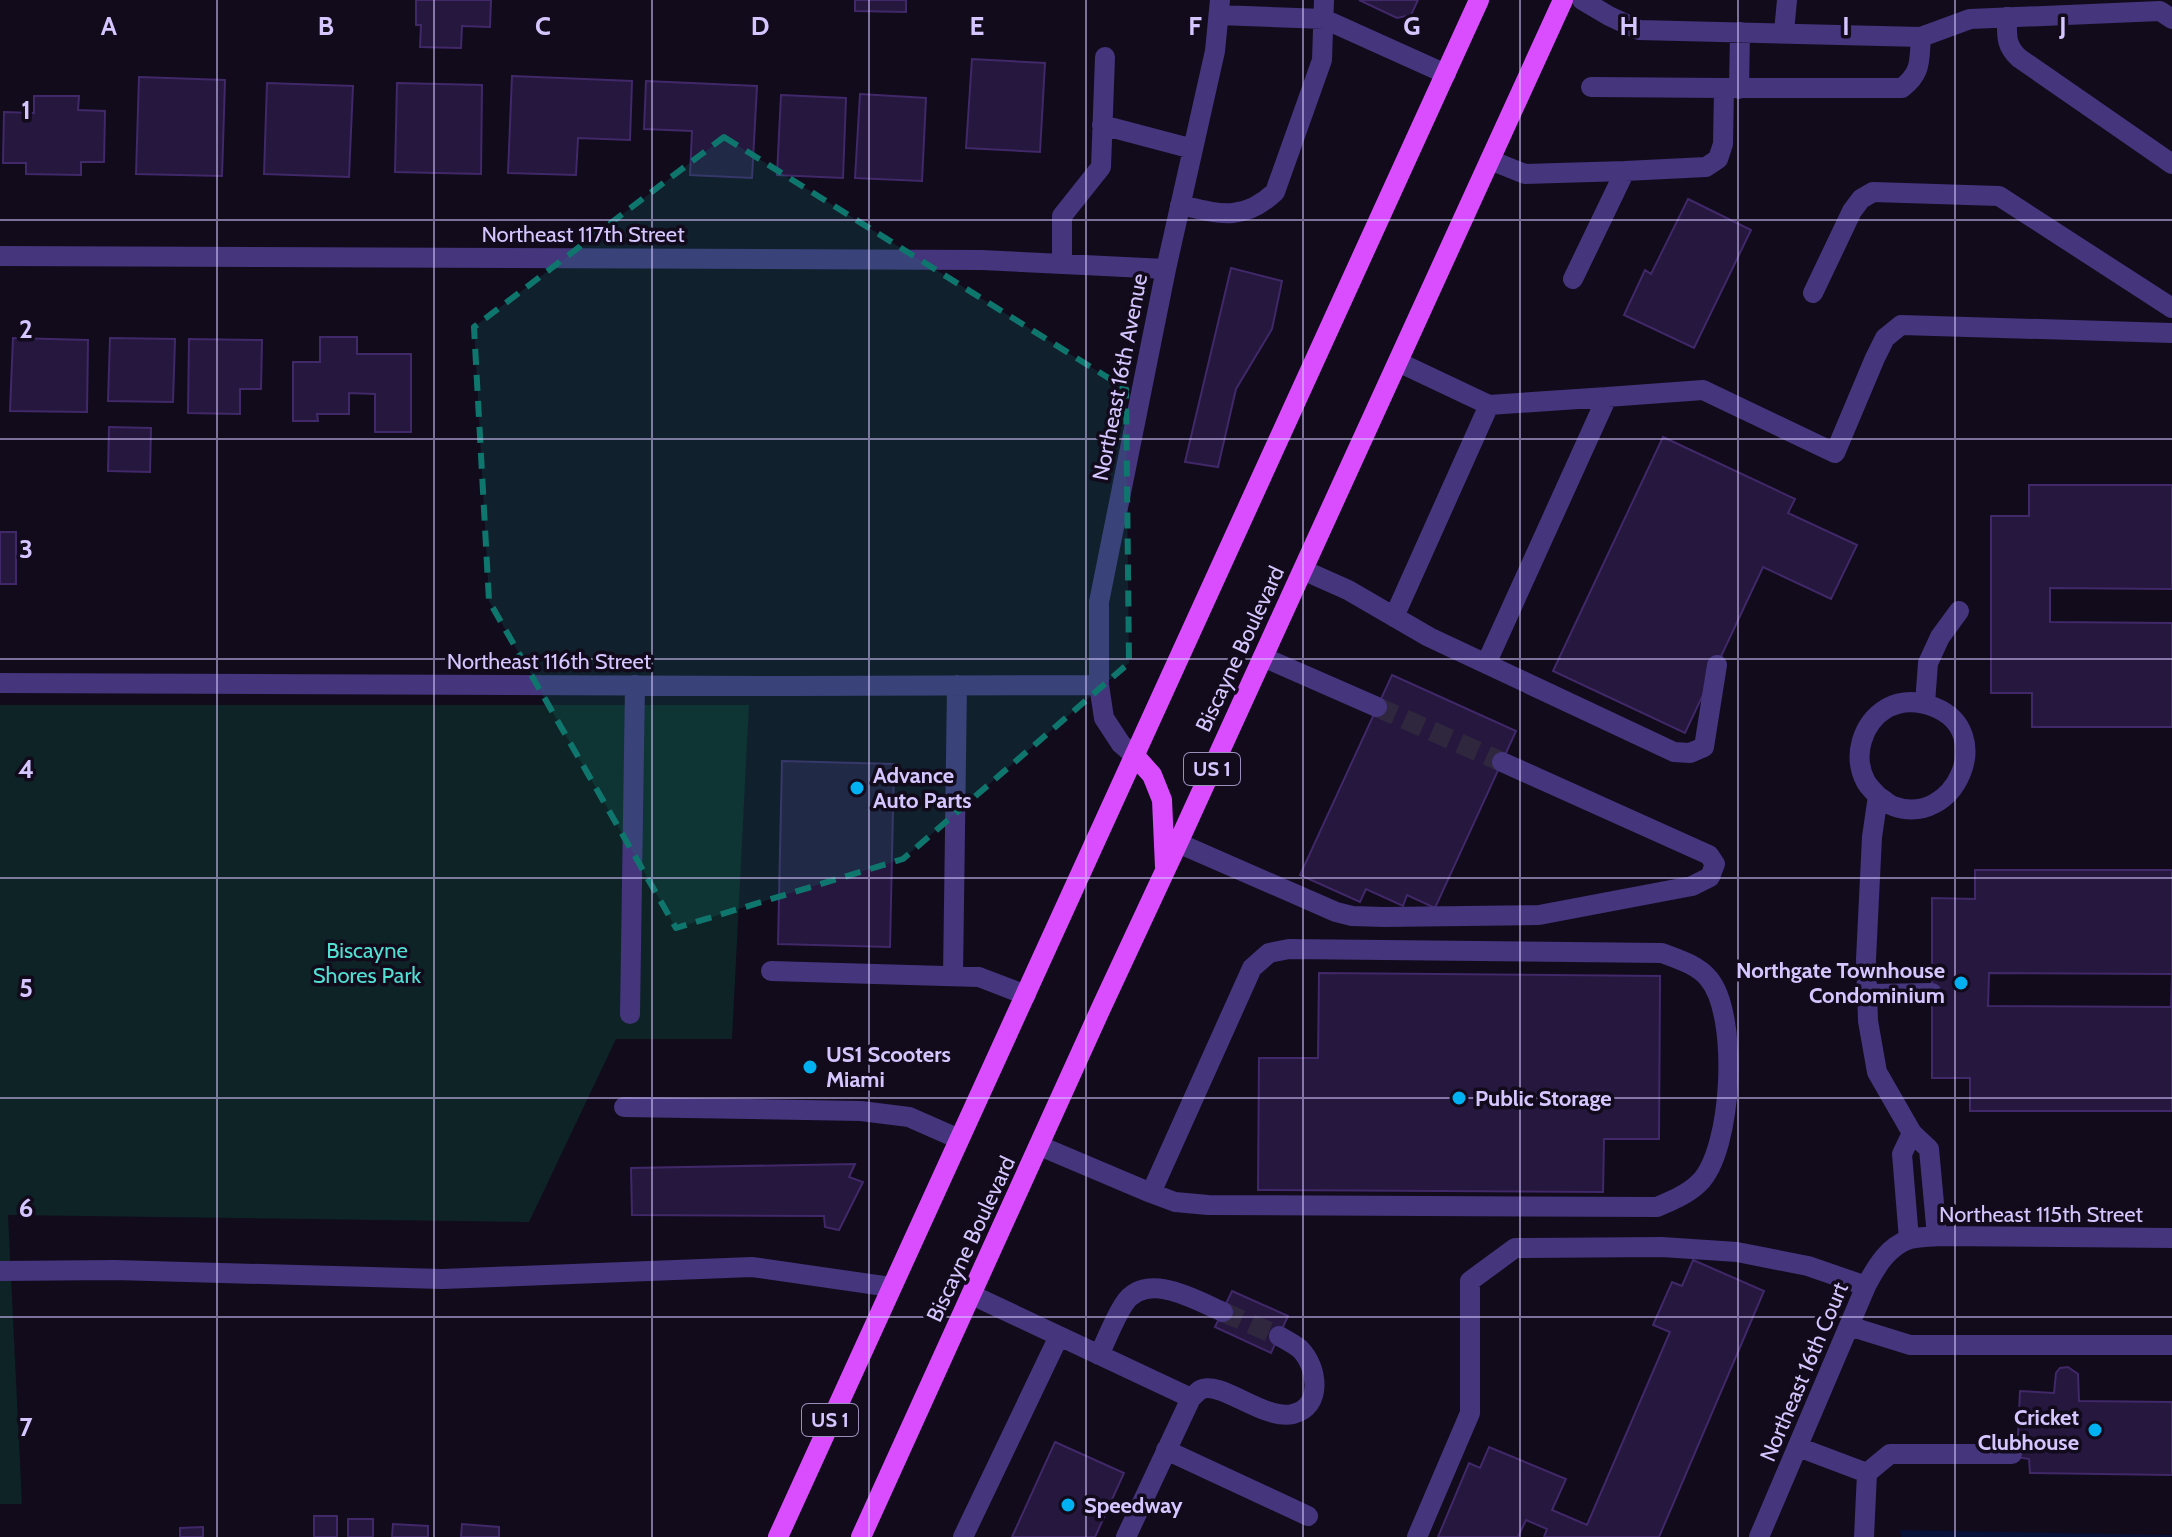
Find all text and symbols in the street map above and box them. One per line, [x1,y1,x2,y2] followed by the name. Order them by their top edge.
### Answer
[101,10,118,42] text: A
[318,10,334,42] text: B
[535,10,551,42] text: C
[751,10,769,42] text: D
[970,10,984,42] text: E
[1188,10,1202,42] text: F
[1403,10,1421,42] text: G
[1620,10,1638,42] text: H
[1842,10,1850,42] text: I
[2058,10,2067,42] text: J
[21,94,31,126] text: 1
[481,221,685,248] street label: Northeast 117th Street
[1087,271,1153,483] street label: Northeast 16th Avenue
[19,313,33,345] text: 2
[19,533,33,565] text: 3
[1190,562,1290,736] street label: Biscayne Boulevard
[447,648,652,675] street label: Northeast 116th Street
[18,753,34,785] text: 4
[1184,753,1240,785] road number: US 1
[873,762,972,814] place label: Advance Auto Parts
[848,779,866,797] marker: Advance Auto Parts
[313,937,421,989] park label: Biscayne Shores Park
[1736,957,1945,1009] place label: Northgate Townhouse Condominium
[19,972,33,1004] text: 5
[1952,974,1970,992] marker: Northgate Townhouse Condominium
[826,1041,951,1093] place label: US1 Scooters Miami
[801,1058,819,1076] marker: US1 Scooters Miami
[1475,1085,1612,1112] place label: Public Storage
[1450,1089,1468,1107] marker: Public Storage
[921,1152,1021,1326] street label: Biscayne Boulevard
[19,1192,33,1224] text: 6
[1939,1201,2144,1228] street label: Northeast 115th Street
[1754,1278,1854,1466] street label: Northeast 16th Court
[802,1404,858,1436] road number: US 1
[1978,1404,2079,1456] place label: Cricket Clubhouse
[19,1411,33,1443] text: 7
[2086,1421,2104,1439] marker: Cricket Clubhouse
[1084,1492,1183,1519] place label: Speedway
[1059,1496,1077,1514] marker: Speedway

